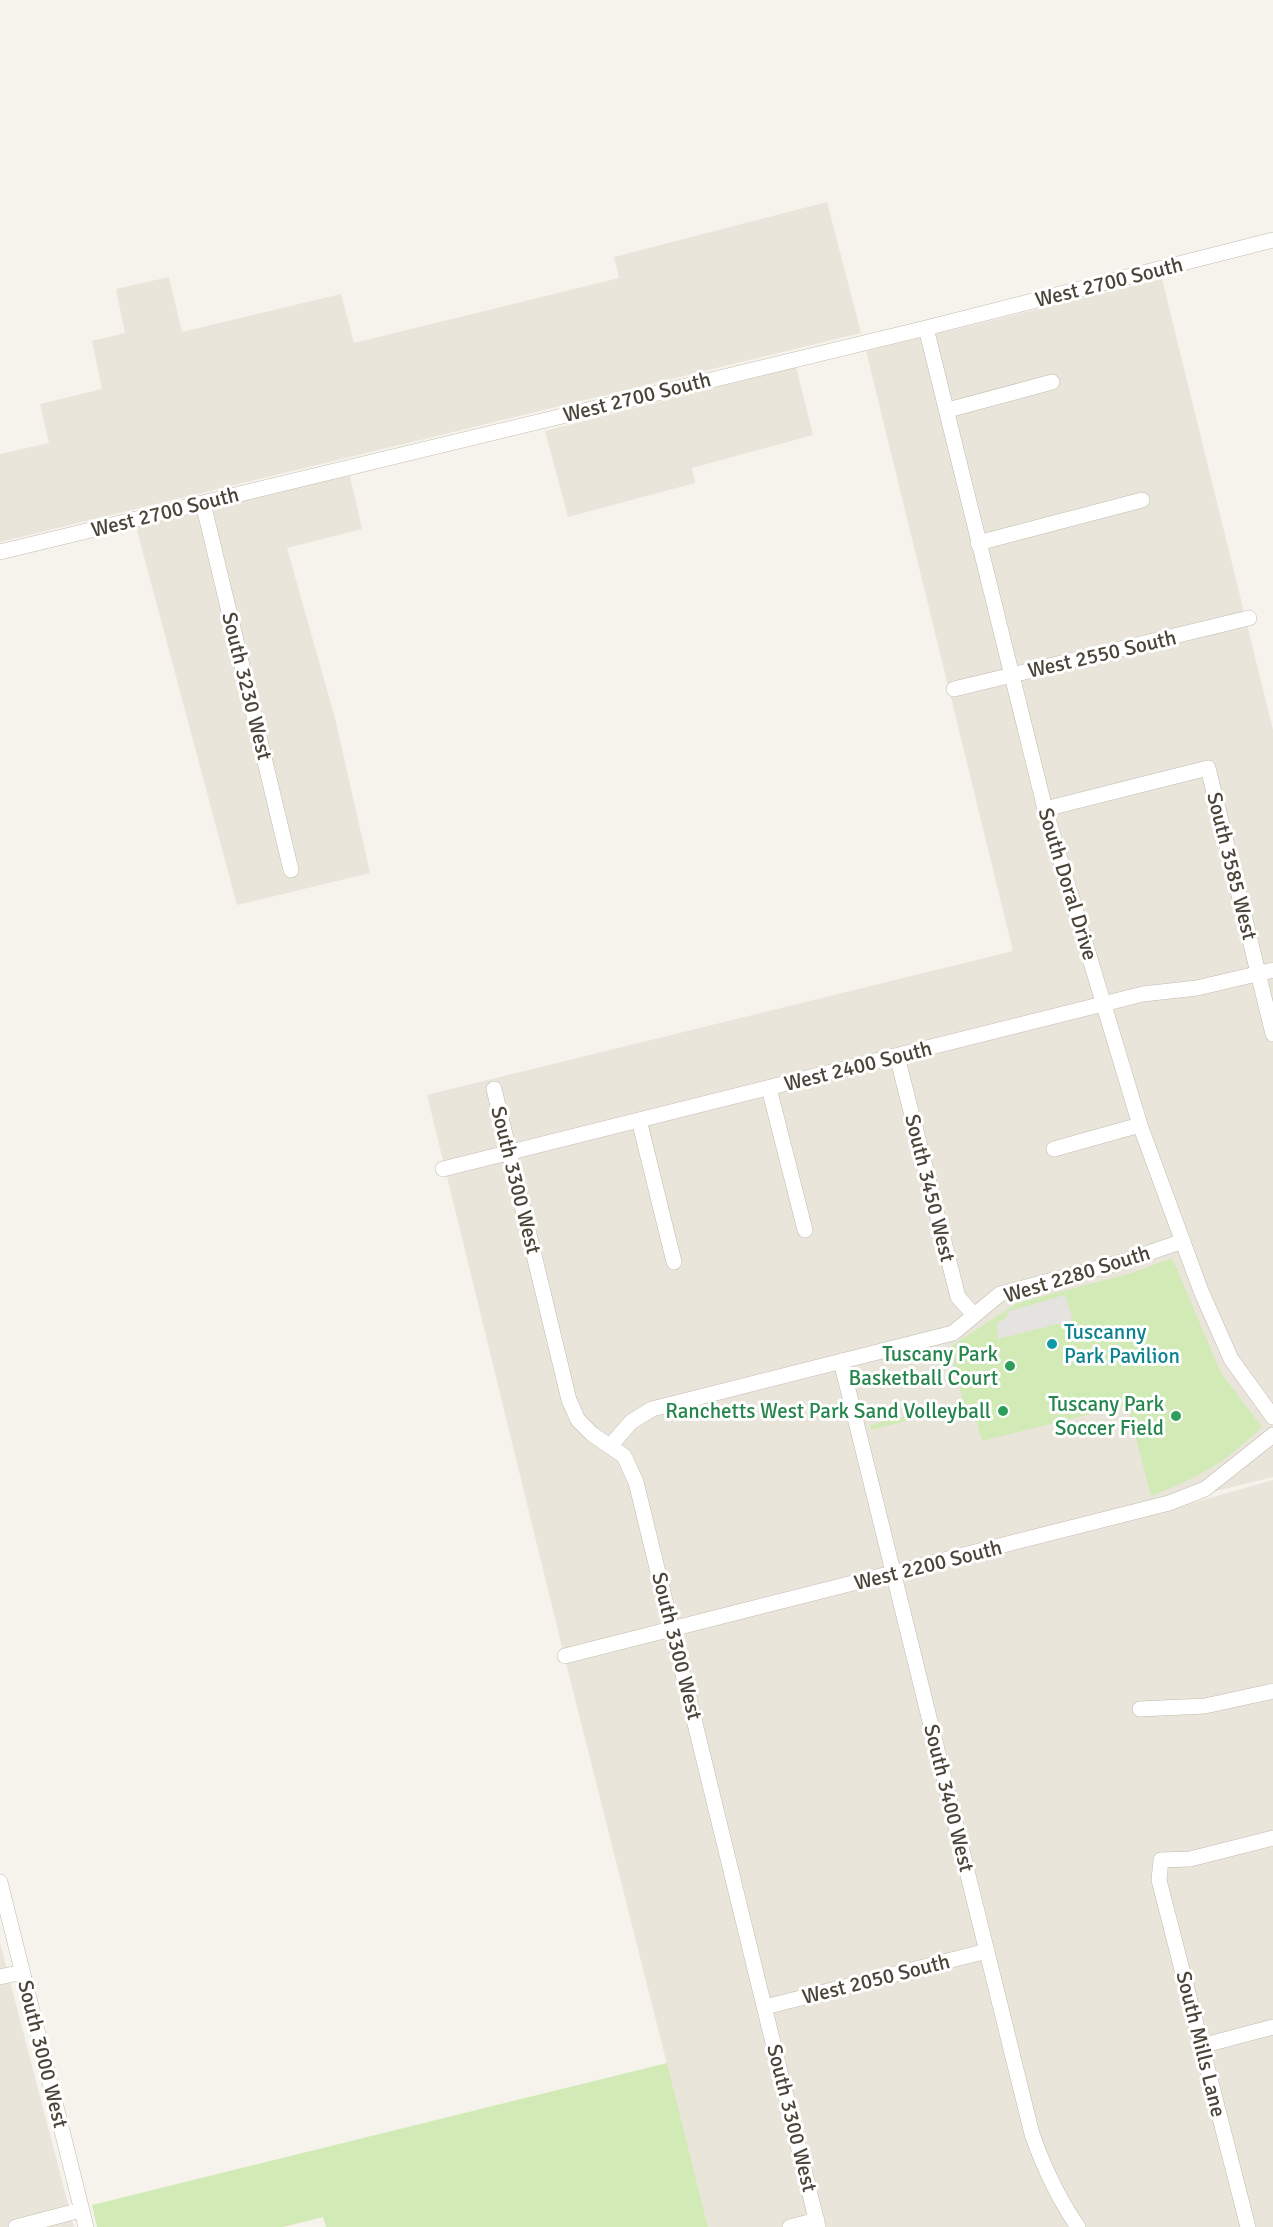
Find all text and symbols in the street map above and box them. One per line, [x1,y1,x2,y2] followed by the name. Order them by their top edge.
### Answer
[1032,251,1186,313] street label: West 2700 South
[560,366,714,428] street label: West 2700 South
[88,481,242,543] street label: West 2700 South
[216,609,278,763] street label: South 3230 West
[1025,624,1179,684] street label: West 2550 South
[1201,789,1263,943] street label: South 3585 West
[1032,805,1104,963] street label: South Doral Drive
[781,1035,935,1097] street label: West 2400 South
[485,1103,547,1257] street label: South 3300 West
[899,1111,961,1265] street label: South 3450 West
[1001,1239,1153,1309] street label: West 2280 South
[1064,1319,1180,1369] place label: Tuscanny Park Pavilion
[1045,1337,1059,1351] marker: Tuscanny Park Pavilion
[849,1341,998,1391] place label: Tuscany Park Basketball Court
[1003,1359,1017,1373] marker: Tuscany Park Basketball Court
[1048,1391,1164,1441] place label: Tuscany Park Soccer Field
[665,1398,991,1424] place label: Ranchetts West Park Sand Volleyball
[996,1404,1010,1418] marker: Ranchetts West Park Sand Volleyball
[1169,1409,1183,1423] marker: Tuscany Park Soccer Field
[851,1534,1005,1596] street label: West 2200 South
[646,1569,708,1723] street label: South 3300 West
[918,1721,980,1875] street label: South 3400 West
[799,1948,953,2010] street label: West 2050 South
[1170,1968,1232,2120] street label: South Mills Lane
[12,1977,74,2131] street label: South 3000 West
[761,2041,823,2195] street label: South 3300 West

